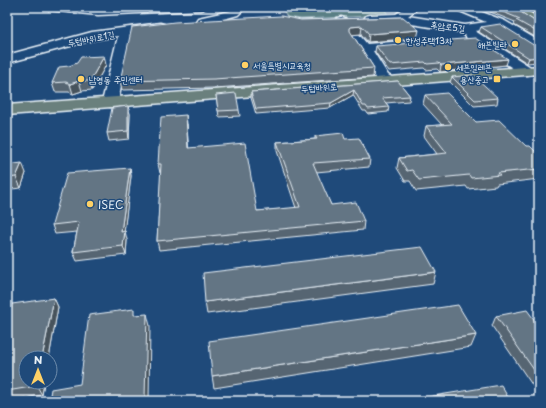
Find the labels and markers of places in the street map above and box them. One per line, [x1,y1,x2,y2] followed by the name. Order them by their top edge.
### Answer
[405,33,452,47] place label: 한성주택13차
[393,35,403,45] marker: 한성주택13차
[478,37,508,51] place label: 해븐빌라
[510,39,520,49] marker: 해븐빌라
[253,58,311,72] place label: 서울특별시교육청
[240,60,250,70] marker: 서울특별시교육청
[456,60,492,74] place label: 세븐일레븐
[443,62,453,72] marker: 세븐일레븐
[89,72,143,86] place label: 남영동 주민센터
[460,72,489,86] place label: 용산중고
[76,74,86,84] marker: 남영동 주민센터
[492,74,502,84] marker: 용산중고
[98,196,123,213] place label: ISEC
[85,199,95,209] marker: ISEC

